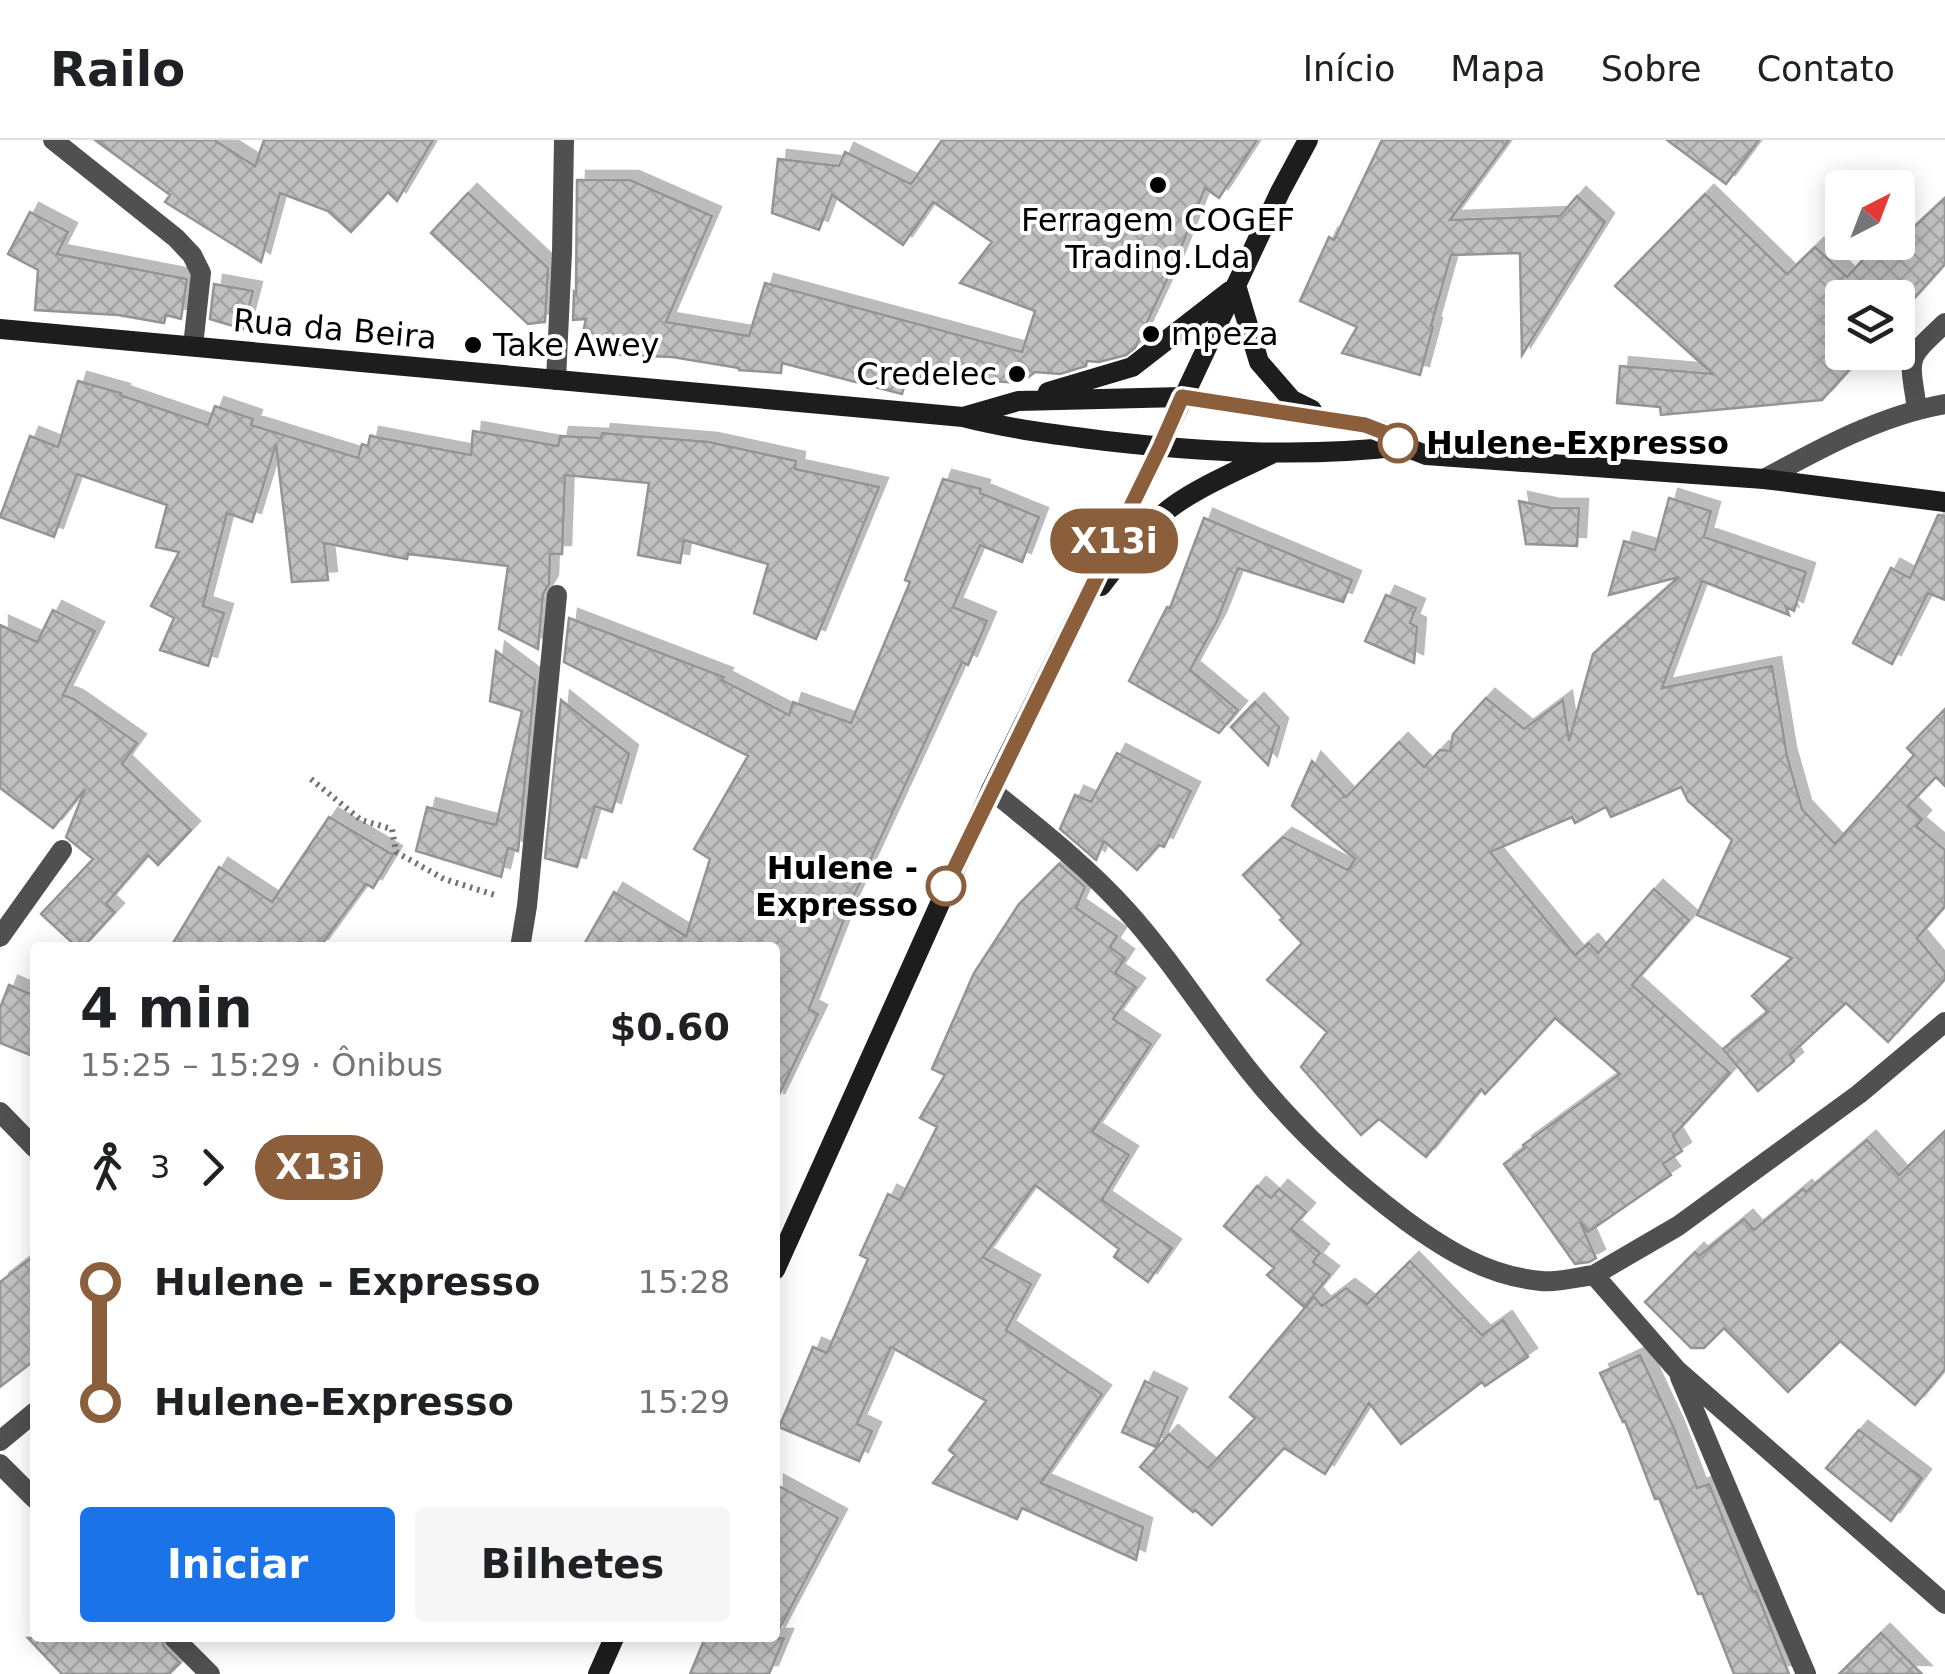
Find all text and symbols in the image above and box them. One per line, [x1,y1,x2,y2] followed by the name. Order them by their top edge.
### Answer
[50,41,185,97] text: Railo
[1303,49,1395,89] text: Início
[1450,49,1546,89] text: Mapa
[1601,49,1702,89] text: Sobre
[1757,49,1895,89] text: Contato
[1825,170,1915,260] north arrow
[1825,170,1915,370] map controls
[1147,174,1169,196] marker: Ferragem COGEF Trading.Lda
[1021,201,1295,276] place label: Ferragem COGEF Trading.Lda
[1825,280,1915,370] button: layers
[232,301,438,357] street label: Rua da Beira
[1171,315,1279,353] place label: mpeza
[1140,323,1162,345] marker: mpeza
[492,326,660,364] place label: Take Awey
[462,334,484,356] marker: Take Awey
[856,355,997,393] place label: Credelec
[1006,363,1028,385] marker: Credelec
[1379,424,1417,462] marker: Hulene-Expresso
[1426,424,1729,462] place label: Hulene-Expresso
[1044,508,1184,574] line badge: X13i
[1070,521,1158,561] text: X13i
[755,849,918,924] place label: Hulene - Expresso
[927,867,965,905] marker: Hulene - Expresso
[80,976,253,1040] text: 4 min
[610,1005,730,1049] text: $0.60
[80,1046,443,1084] text: 15:25 – 15:29 · Ônibus
[80,1140,135,1195] icon: walk
[185,1140,240,1195] icon: forward
[275,1147,363,1187] text: X13i
[150,1148,170,1186] text: 3
[154,1260,540,1304] text: Hulene - Expresso
[638,1263,730,1301] text: 15:28
[154,1380,514,1424] text: Hulene-Expresso
[638,1383,730,1421] text: 15:29
[80,1507,395,1622] button: Iniciar
[415,1507,730,1622] button: Bilhetes

